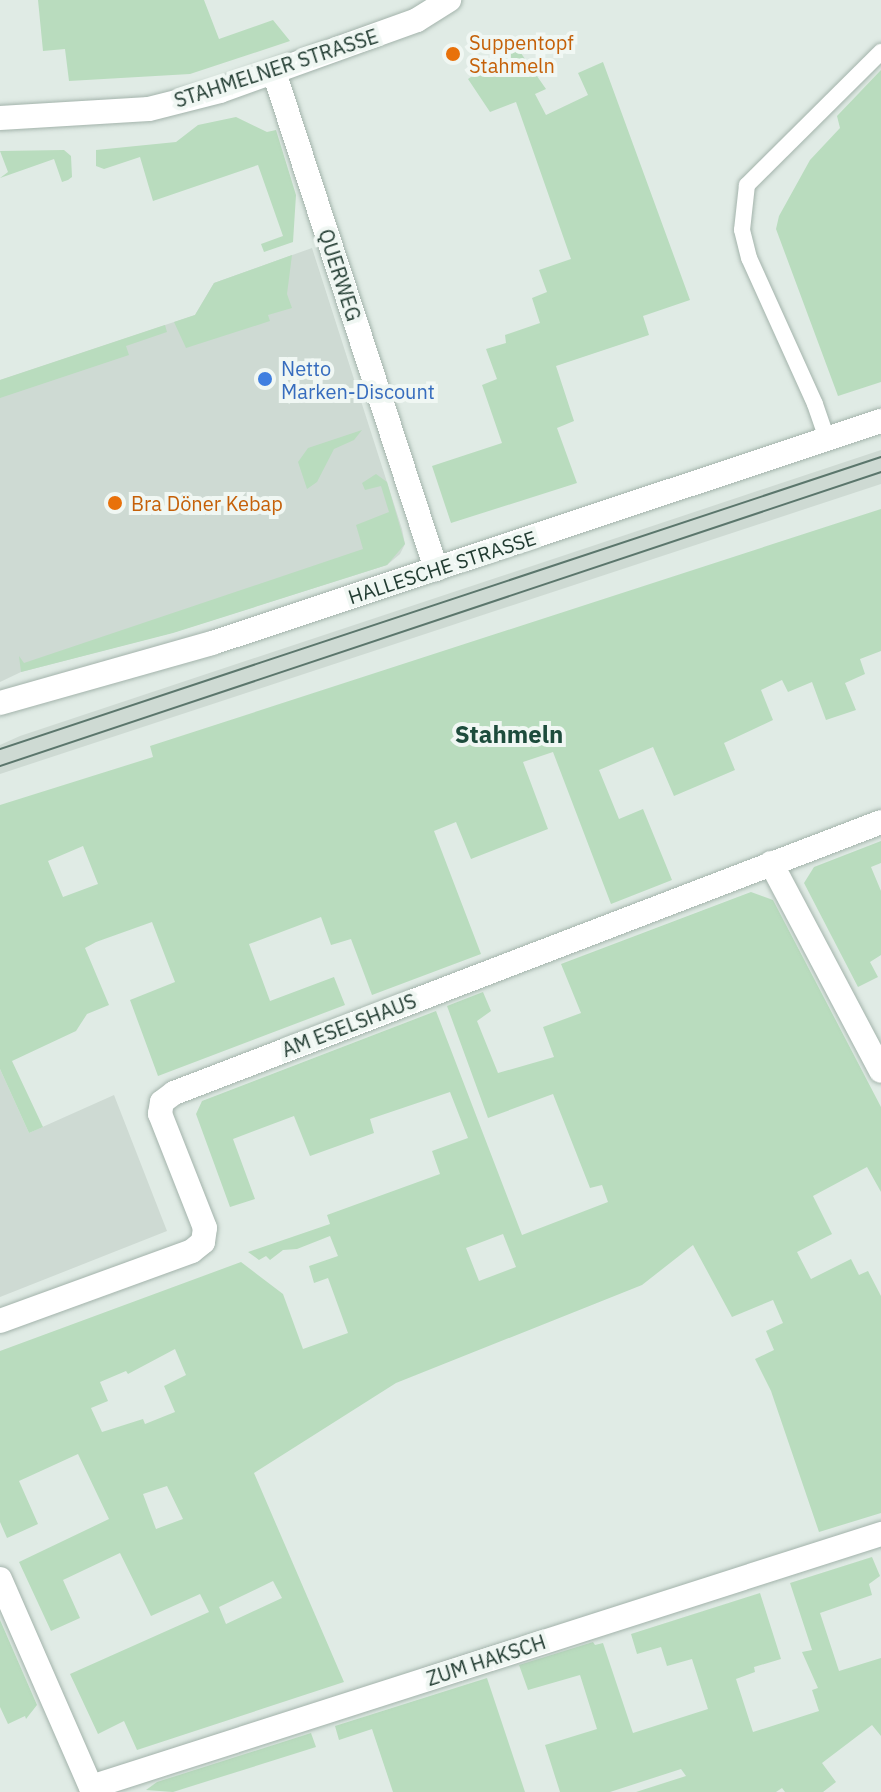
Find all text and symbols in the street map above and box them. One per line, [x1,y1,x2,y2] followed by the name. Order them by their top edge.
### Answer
[171,24,381,112] street label: STAHMELNER STRASSE
[469,30,574,77] place label: Suppentopf Stahmeln
[444,45,462,63] marker: Suppentopf Stahmeln
[314,226,366,324] street label: QUERWEG
[281,356,435,403] place label: Netto Marken-Discount
[256,370,274,388] marker: Netto Marken-Discount
[131,491,283,515] place label: Bra Döner Kebap
[106,494,124,512] marker: Bra Döner Kebap
[345,525,539,609] street label: HALLESCHE STRASSE
[455,721,563,749] district label: Stahmeln
[278,988,420,1062] street label: AM ESELSHAUS
[423,1629,549,1691] street label: ZUM HAKSCH

